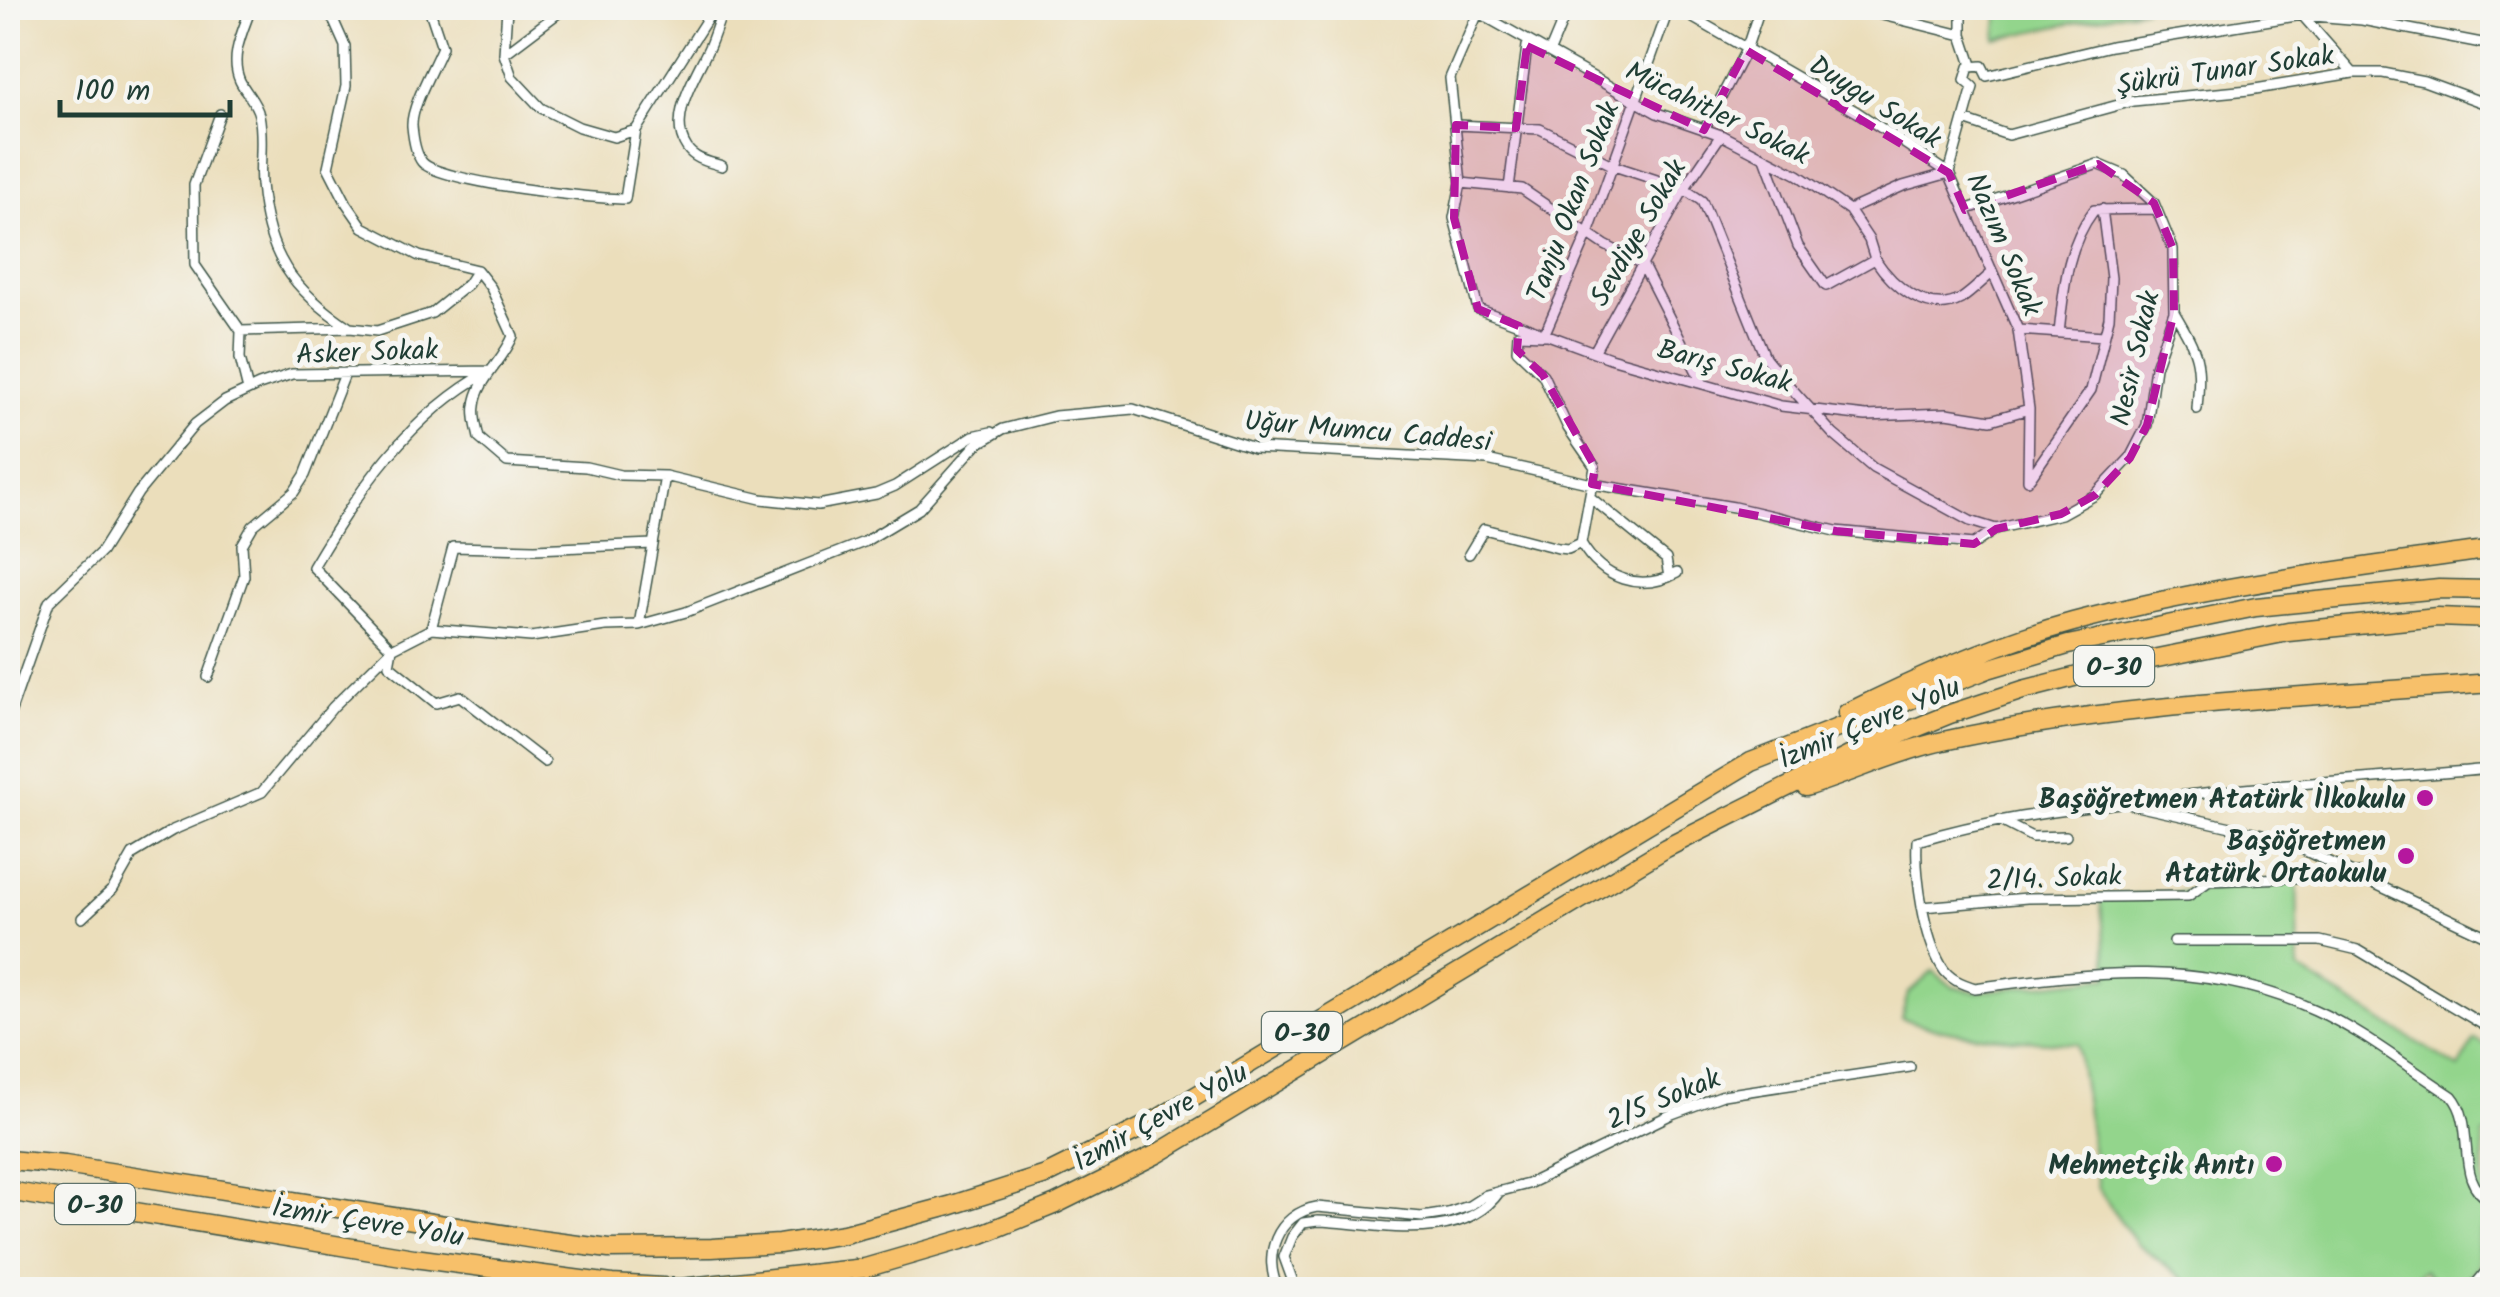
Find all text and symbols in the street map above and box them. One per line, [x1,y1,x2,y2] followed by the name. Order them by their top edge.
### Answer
[2114,34,2338,109] street label: Şükrü Tunar Sokak
[1799,44,1951,162] street label: Duygu Sokak
[1617,50,1818,179] street label: Mücahitler Sokak
[60,55,230,117] scale bar
[75,68,150,116] text: 100 m
[1515,94,1634,309] street label: Tanju Okan Sokak
[1579,150,1700,315] street label: Sevdiye Sokak
[1952,166,2053,325] street label: Nazım Sokak
[2099,286,2174,431] street label: Nesir Sokak
[1652,328,1797,407] street label: Barış Sokak
[295,329,440,378] street label: Asker Sokak
[1242,399,1495,466] street label: Uğur Mumcu Caddesi
[2074,646,2154,686] road number: O-30
[1772,666,1968,783] street label: İzmir Çevre Yolu
[2039,778,2405,823] place label: Başöğretmen Atatürk İlkokulu
[2414,787,2436,809] marker: Başöğretmen Atatürk İlkokulu
[2165,820,2386,897] place label: Başöğretmen Atatürk Ortaokulu
[2395,845,2417,867] marker: Başöğretmen Atatürk Ortaokulu
[1986,855,2123,904] street label: 2/14. Sokak
[1262,1012,1342,1052] road number: O-30
[1065,1051,1257,1185] street label: İzmir Çevre Yolu
[1600,1057,1729,1144] street label: 2/5 Sokak
[2048,1144,2254,1189] place label: Mehmetçik Anıtı
[2263,1153,2285,1175] marker: Mehmetçik Anıtı
[55,1184,135,1224] road number: O-30
[268,1186,467,1261] street label: İzmir Çevre Yolu

